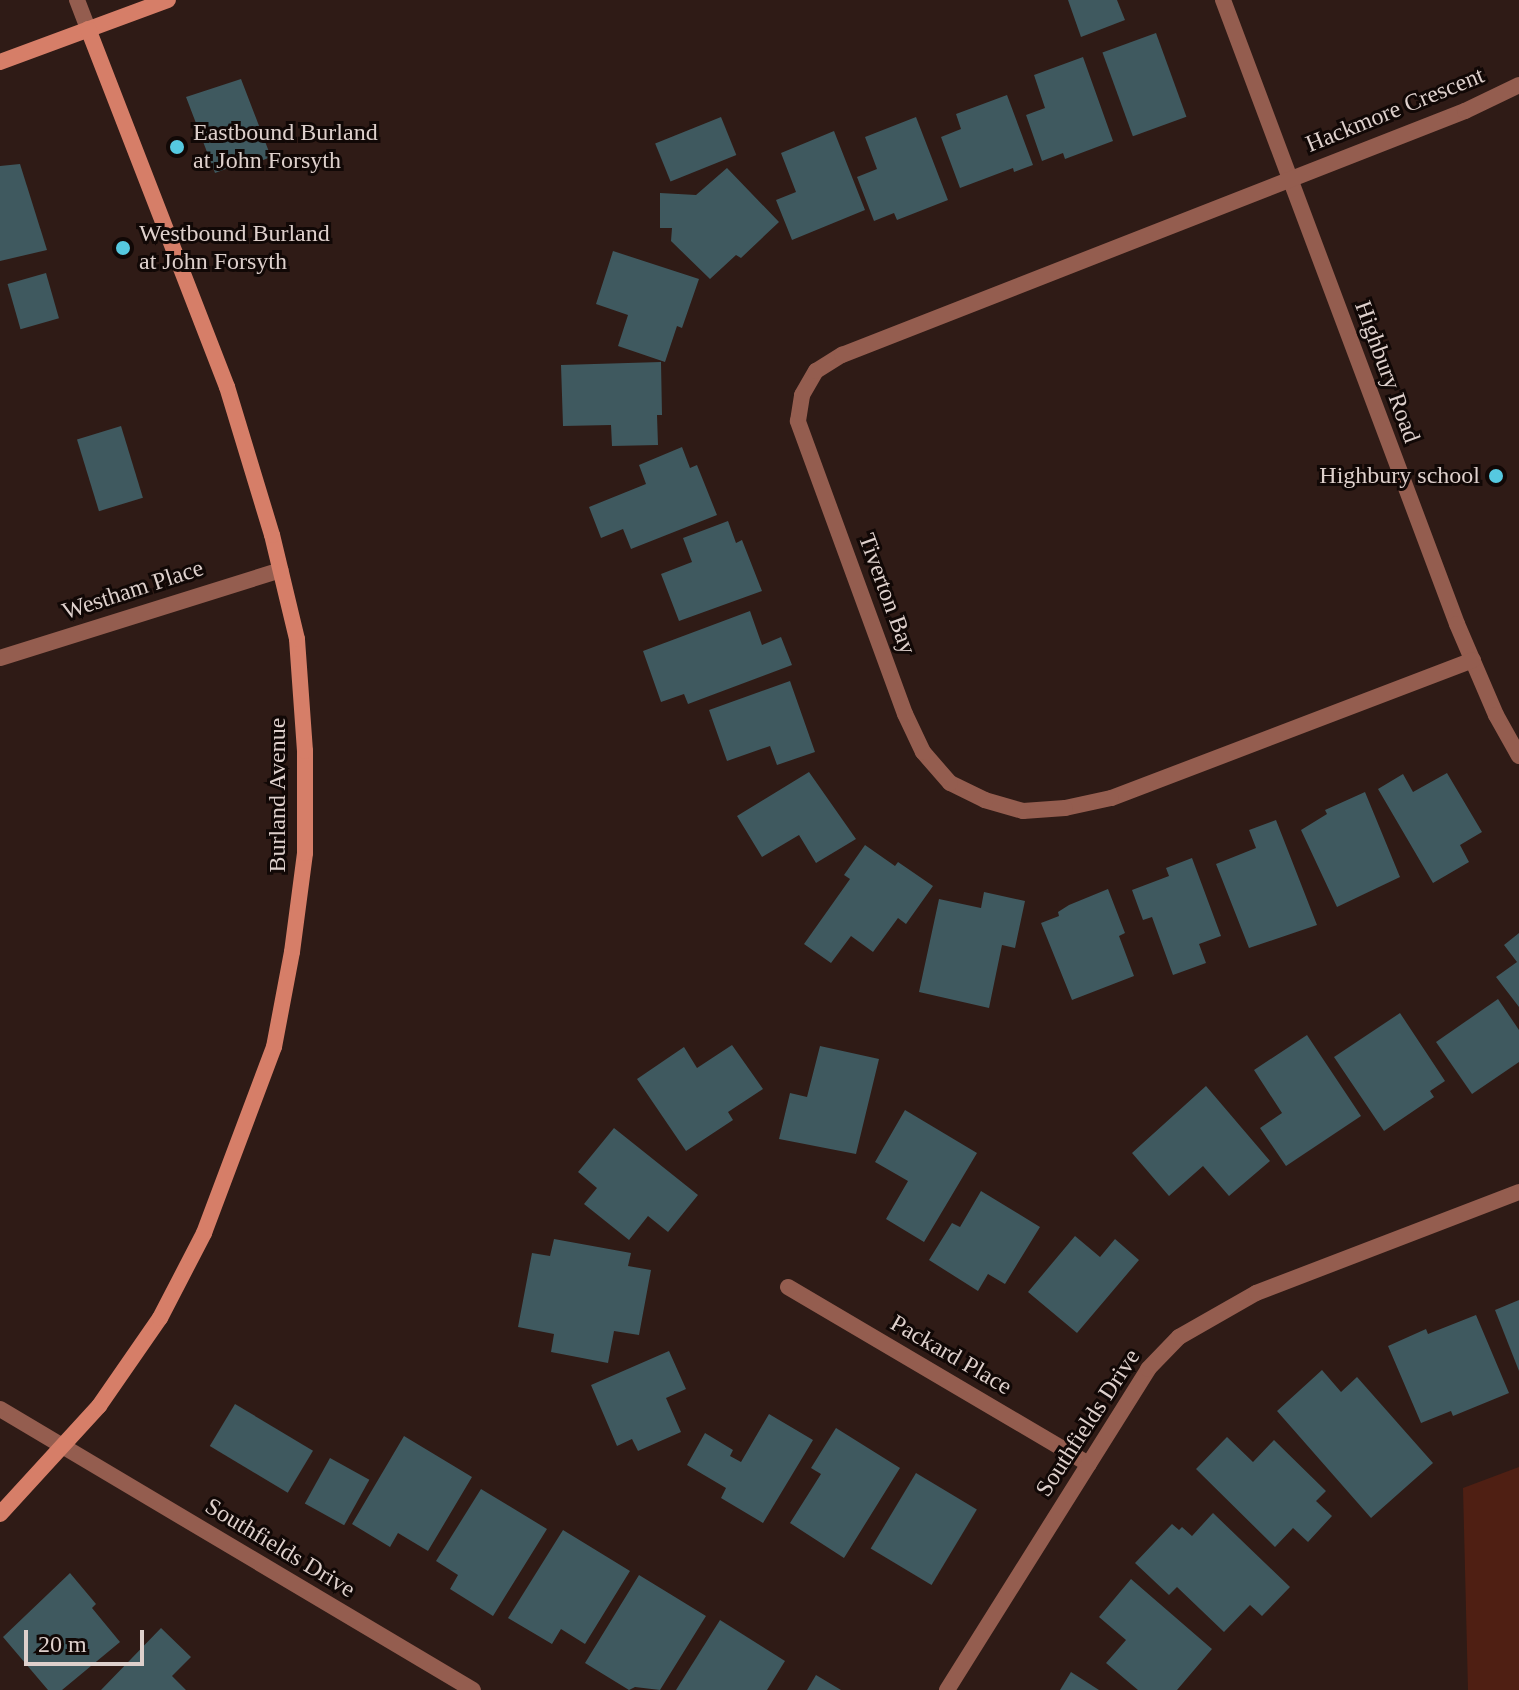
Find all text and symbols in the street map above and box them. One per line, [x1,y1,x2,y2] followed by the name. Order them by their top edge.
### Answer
[1302,61,1488,159] street label: Hackmore Crescent
[193,119,378,175] place label: Eastbound Burland at John Forsyth
[168,138,186,156] marker: Eastbound Burland at John Forsyth
[139,220,330,276] place label: Westbound Burland at John Forsyth
[114,239,132,257] marker: Westbound Burland at John Forsyth
[1348,297,1426,447] street label: Highbury Road
[1319,462,1480,490] place label: Highbury school
[1487,467,1505,485] marker: Highbury school
[852,530,922,658] street label: Tiverton Bay
[59,554,207,626] street label: Westham Place
[264,717,292,873] street label: Burland Avenue
[885,1309,1017,1401] street label: Packard Place
[1030,1344,1146,1502] street label: Southfields Drive
[200,1492,360,1604] street label: Southfields Drive
[28,1614,148,1664] scale bar
[38,1631,87,1657] text: 20 m

